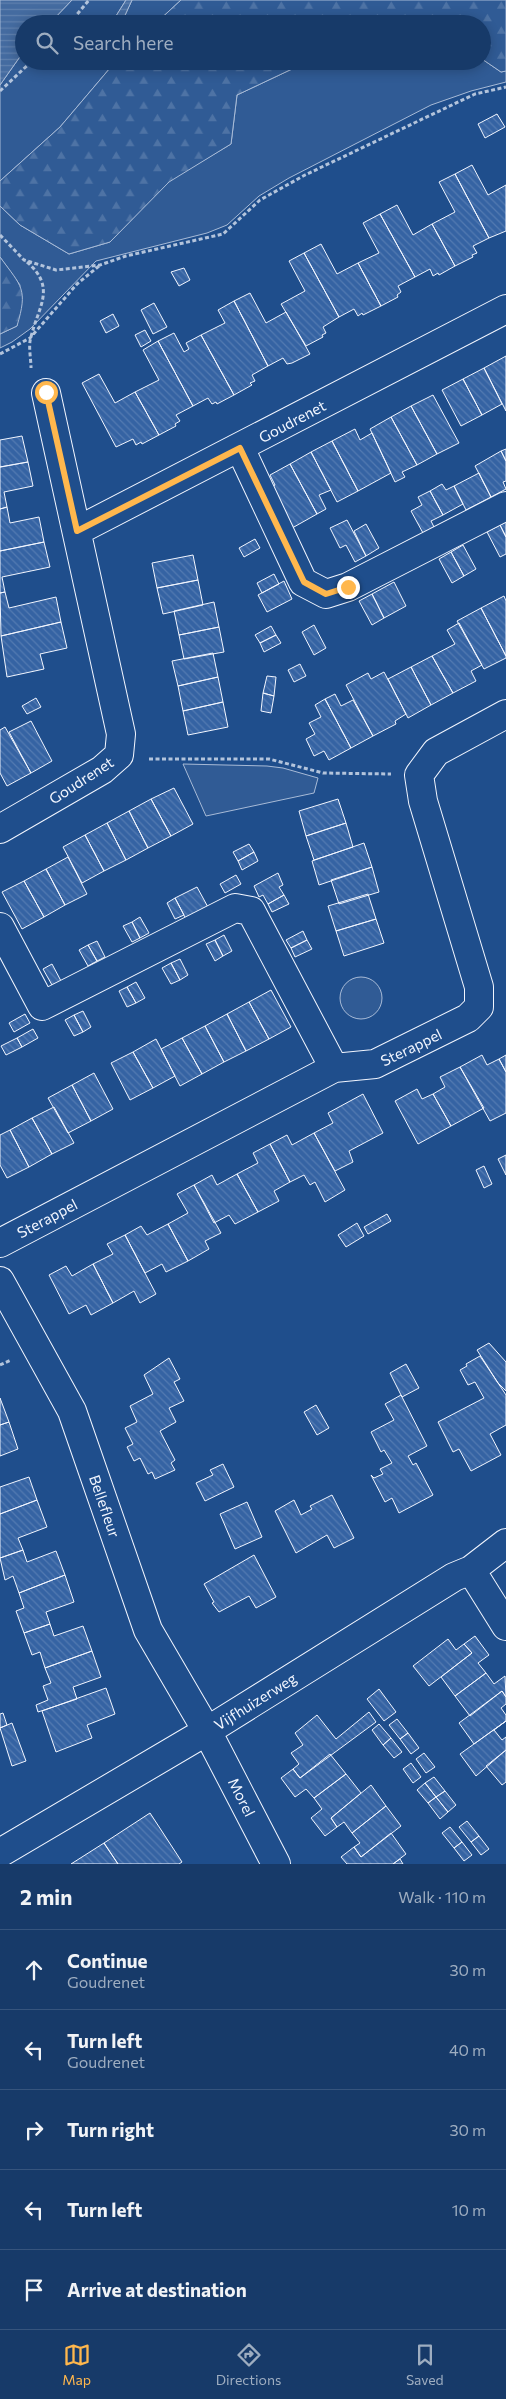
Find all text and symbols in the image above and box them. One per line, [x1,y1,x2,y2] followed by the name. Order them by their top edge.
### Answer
[15,15,491,70] search box
[33,29,61,57] icon: search
[73,31,173,54] text: Search here
[35,381,58,404] route start
[255,396,329,446] street label: Goudrenet
[337,576,360,599] route end
[45,753,117,807] street label: Goudrenet
[377,1024,445,1070] street label: Sterappel
[14,1195,80,1241] street label: Sterappel
[86,1472,124,1540] street label: Bellefleur
[210,1668,300,1734] street label: Vijfhuizerweg
[225,1775,259,1819] street label: Morel
[20,1884,72,1909] text: 2 min
[398,1887,486,1906] text: Walk · 110 m
[67,1949,147,1972] text: Continue
[20,1956,48,1984] icon: ahead
[449,1960,486,1979] text: 30 m
[67,1972,145,1991] text: Goudrenet
[67,2029,142,2052] text: Turn left
[20,2036,48,2064] icon: left
[449,2040,486,2059] text: 40 m
[67,2052,145,2071] text: Goudrenet
[20,2116,48,2144] icon: right
[67,2118,154,2141] text: Turn right
[449,2120,486,2139] text: 30 m
[20,2196,48,2224] icon: left
[67,2198,142,2221] text: Turn left
[452,2200,486,2219] text: 10 m
[20,2276,48,2304] icon: arrive
[67,2278,247,2301] text: Arrive at destination
[62,2341,91,2388] tab: Map
[216,2341,281,2388] tab: Directions
[406,2341,444,2388] tab: Saved

